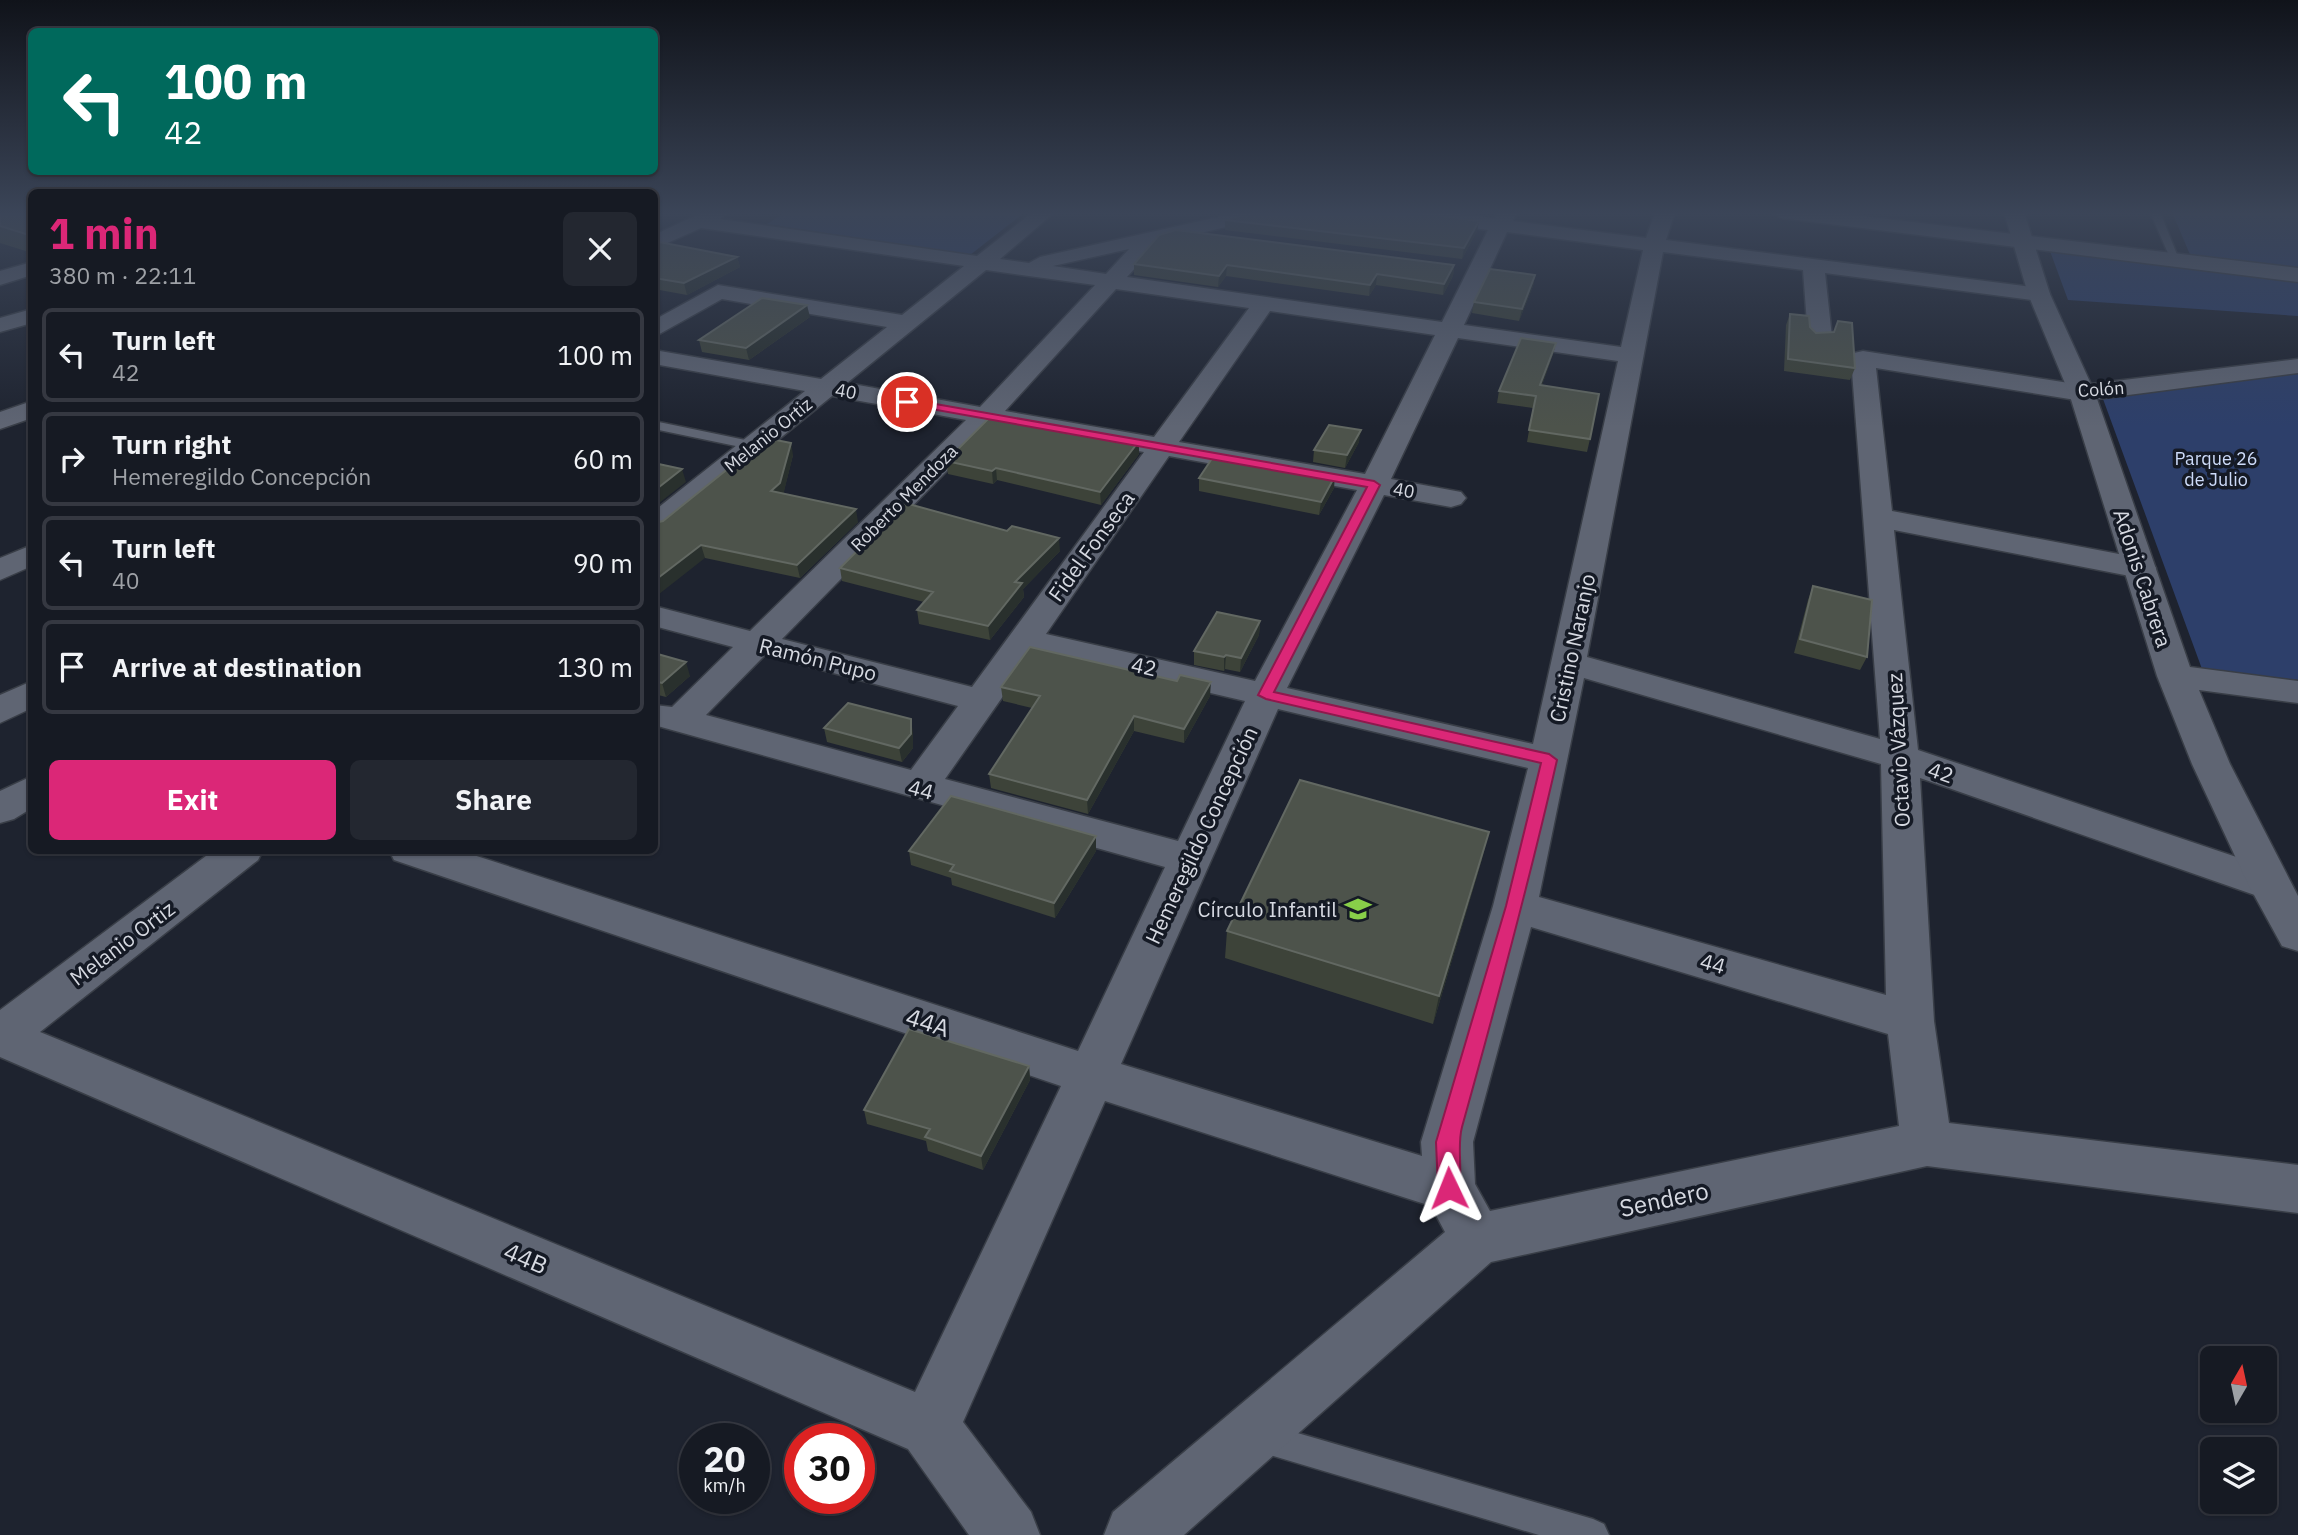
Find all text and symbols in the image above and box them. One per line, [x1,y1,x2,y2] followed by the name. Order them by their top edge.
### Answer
[164,49,308,112] text: 100 m
[49,56,140,147] icon: left
[164,111,202,153] text: 42
[49,206,159,261] text: 1 min
[563,212,637,286] button: close
[49,260,196,290] text: 380 m · 22:11
[112,323,215,357] text: Turn left
[53,336,91,374] icon: left
[557,338,633,372] text: 100 m
[112,357,140,387] text: 42
[877,372,937,432] pin
[2077,376,2125,402] street label: Colón
[833,378,859,404] street label: 40
[888,383,926,421] icon: arrive
[719,393,817,477] street label: Melanio Ortiz
[112,427,231,461] text: Turn right
[846,439,963,556] street label: Roberto Mendoza
[53,440,91,478] icon: right
[573,442,633,476] text: 60 m
[2174,447,2258,491] park label: Parque 26 de Julio
[112,461,371,491] text: Hemeregildo Concepción
[1391,477,1417,503] street label: 40
[1042,485,1140,607] street label: Fidel Fonseca
[2107,505,2179,651] street label: Adonis Cabrera
[112,531,215,565] text: Turn left
[53,544,91,582] icon: left
[573,546,633,580] text: 90 m
[112,565,140,595] text: 40
[1543,571,1601,725] street label: Cristino Naranjo
[756,631,880,687] street label: Ramón Pupo
[53,648,91,686] icon: arrive
[112,650,362,684] text: Arrive at destination
[557,650,633,684] text: 130 m
[1129,650,1159,682] street label: 42
[1880,672,1916,828] street label: Octavio Vázquez
[1138,722,1264,948] street label: Hemeregildo Concepción
[1925,755,1957,789] street label: 42
[49,760,336,840] button: Exit
[350,760,637,840] button: Share
[905,772,937,806] street label: 44
[64,894,180,992] street label: Melanio Ortiz
[1343,894,1373,924] school or university icon: Círculo Infantil
[1198,895,1337,923] place label: Círculo Infantil
[1697,946,1729,980] street label: 44
[902,1000,954,1044] street label: 44A
[1412,1151,1486,1225] position arrow
[1617,1174,1711,1224] street label: Sendero
[499,1235,553,1281] street label: 44B
[2200,1346,2277,1423] north arrow
[2200,1346,2277,1514] map controls
[784,1423,875,1514] speed limit sign: 30
[703,1436,746,1482] text: 20
[2200,1437,2277,1514] button: layers
[703,1474,746,1497] text: km/h

